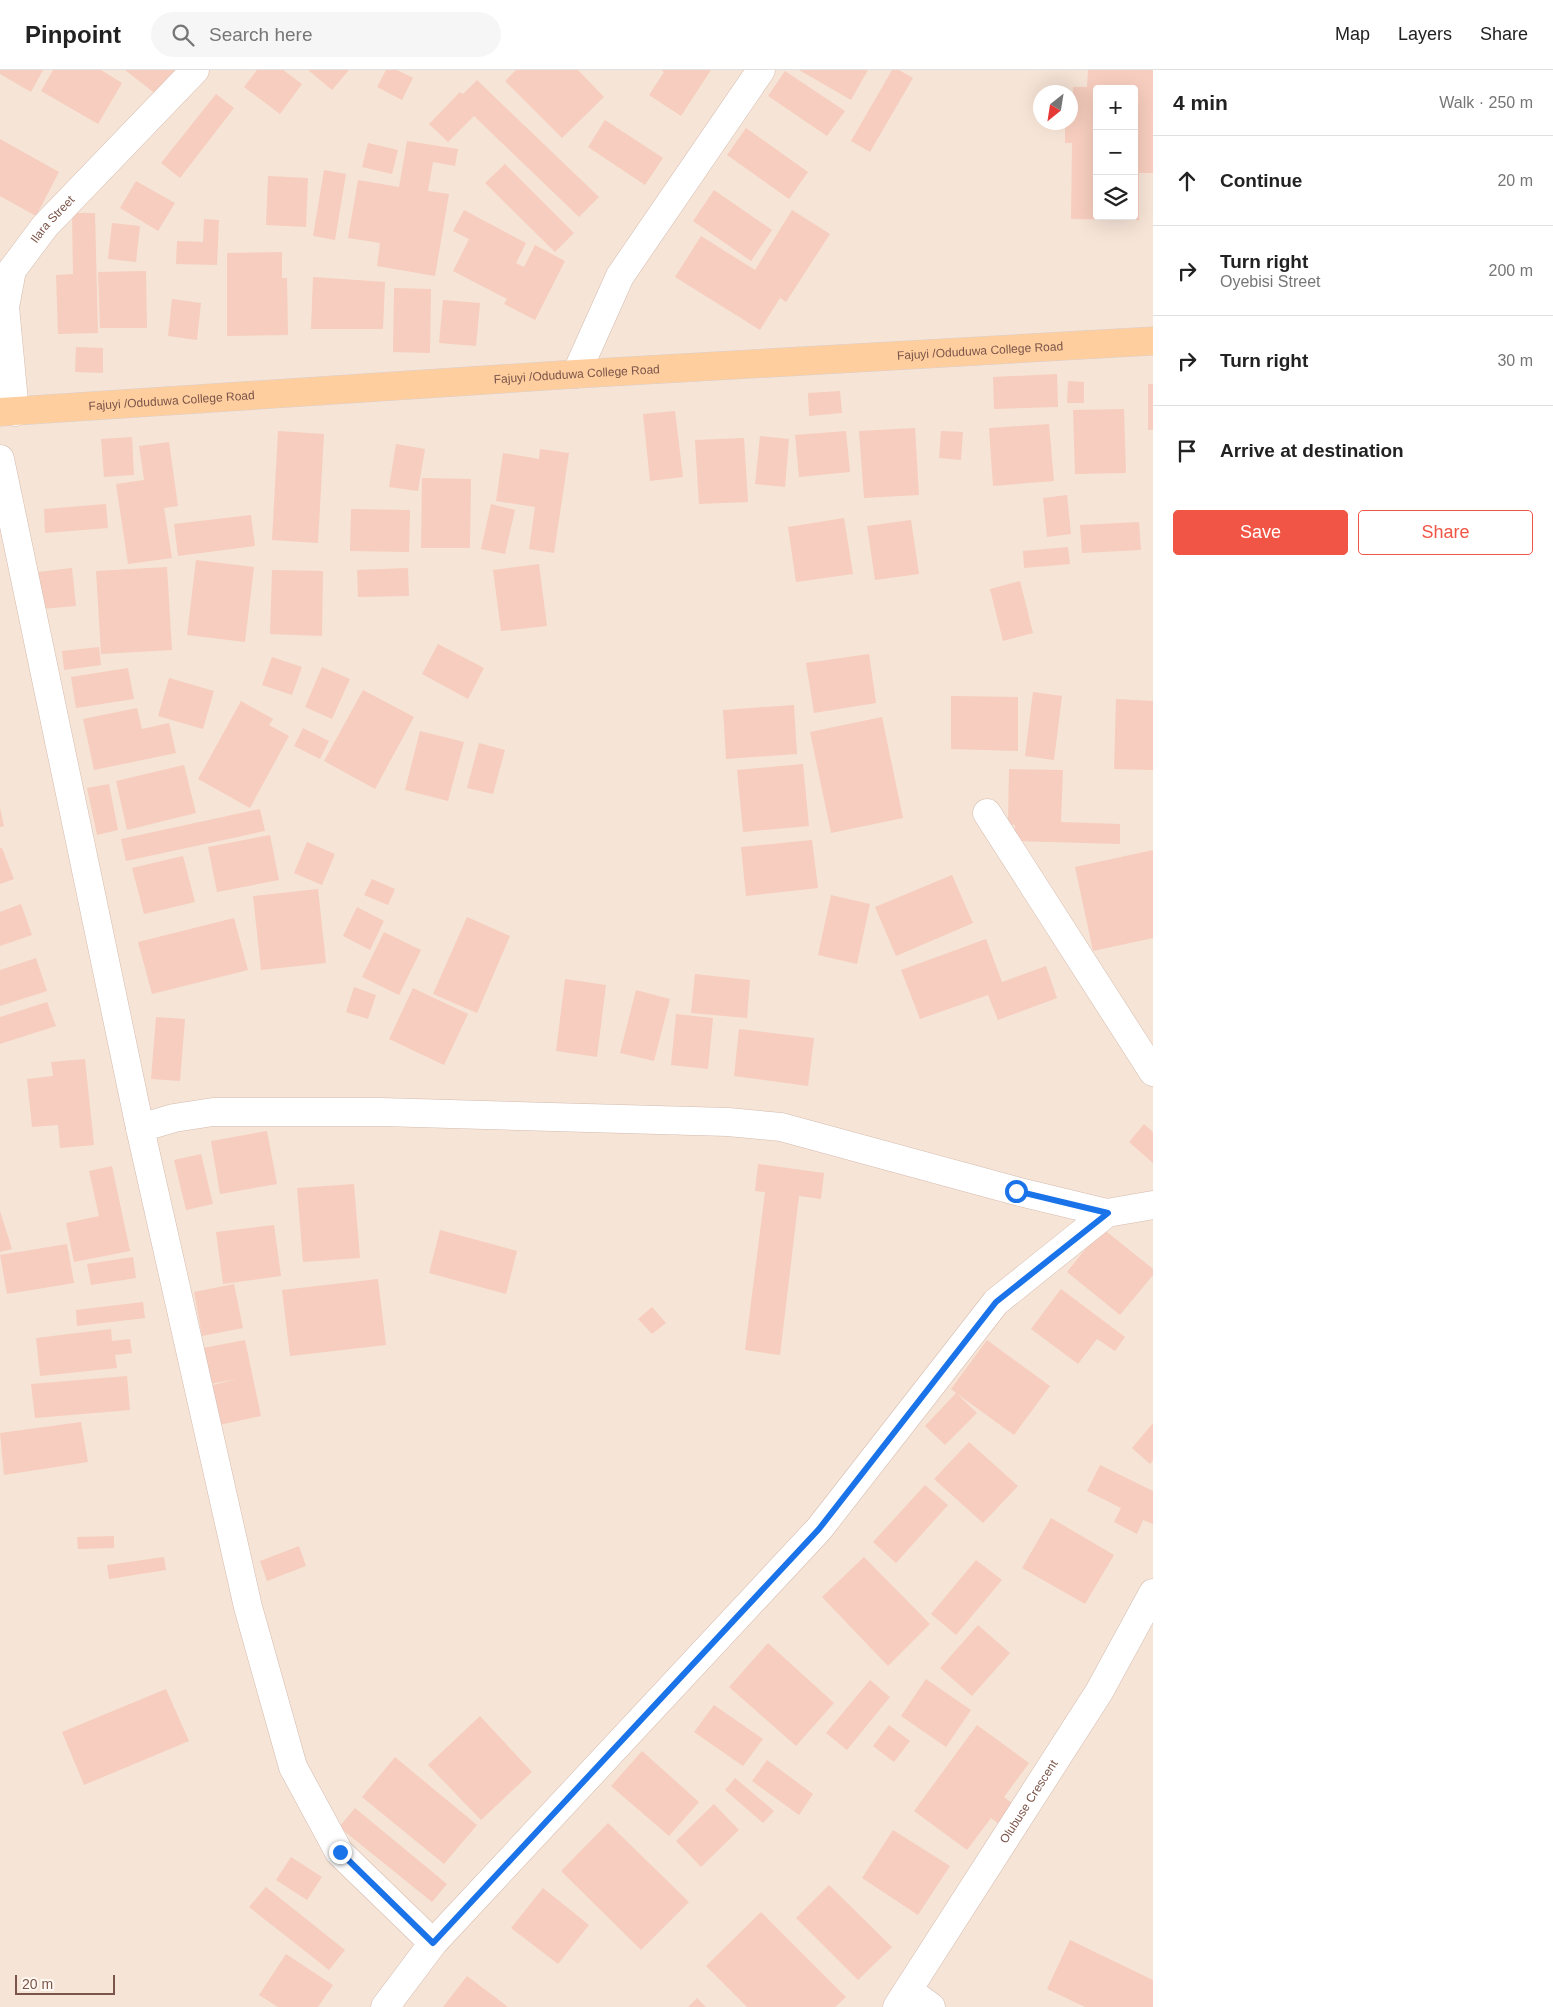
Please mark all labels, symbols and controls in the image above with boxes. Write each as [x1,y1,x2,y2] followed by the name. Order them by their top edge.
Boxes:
[151,12,501,57] search box
[25,21,121,48] text: Pinpoint
[169,21,197,49] icon: search
[209,24,313,45] text: Search here
[1335,24,1370,44] text: Map
[1398,24,1452,44] text: Layers
[1480,24,1528,44] text: Share
[1033,85,1078,130] north arrow
[1093,85,1138,220] map controls
[1093,85,1138,130] button: +
[1173,91,1228,114] text: 4 min
[1439,94,1533,111] text: Walk · 250 m
[1093,130,1138,175] button: −
[1173,167,1201,195] icon: ahead
[1220,170,1302,191] text: Continue
[1497,172,1533,189] text: 20 m
[1093,175,1138,220] button: layers
[28,192,78,246] street label: Ilara Street
[1220,251,1308,272] text: Turn right
[1173,257,1201,285] icon: right
[1489,262,1533,279] text: 200 m
[1220,273,1320,290] text: Oyebisi Street
[897,339,1064,363] street label: Fajuyi /Oduduwa College Road
[1173,347,1201,375] icon: right
[1220,350,1308,371] text: Turn right
[1497,352,1533,369] text: 30 m
[493,362,660,386] street label: Fajuyi /Oduduwa College Road
[88,388,255,413] street label: Fajuyi /Oduduwa College Road
[1173,437,1201,465] icon: arrive
[1220,440,1404,461] text: Arrive at destination
[1173,510,1348,555] button: Save
[1358,510,1533,555] button: Share
[1005,1180,1028,1203] route start
[997,1757,1061,1846] street label: Olubuse Crescent
[329,1841,352,1864] route end
[15,1972,115,1995] scale bar
[22,1976,53,1992] text: 20 m

